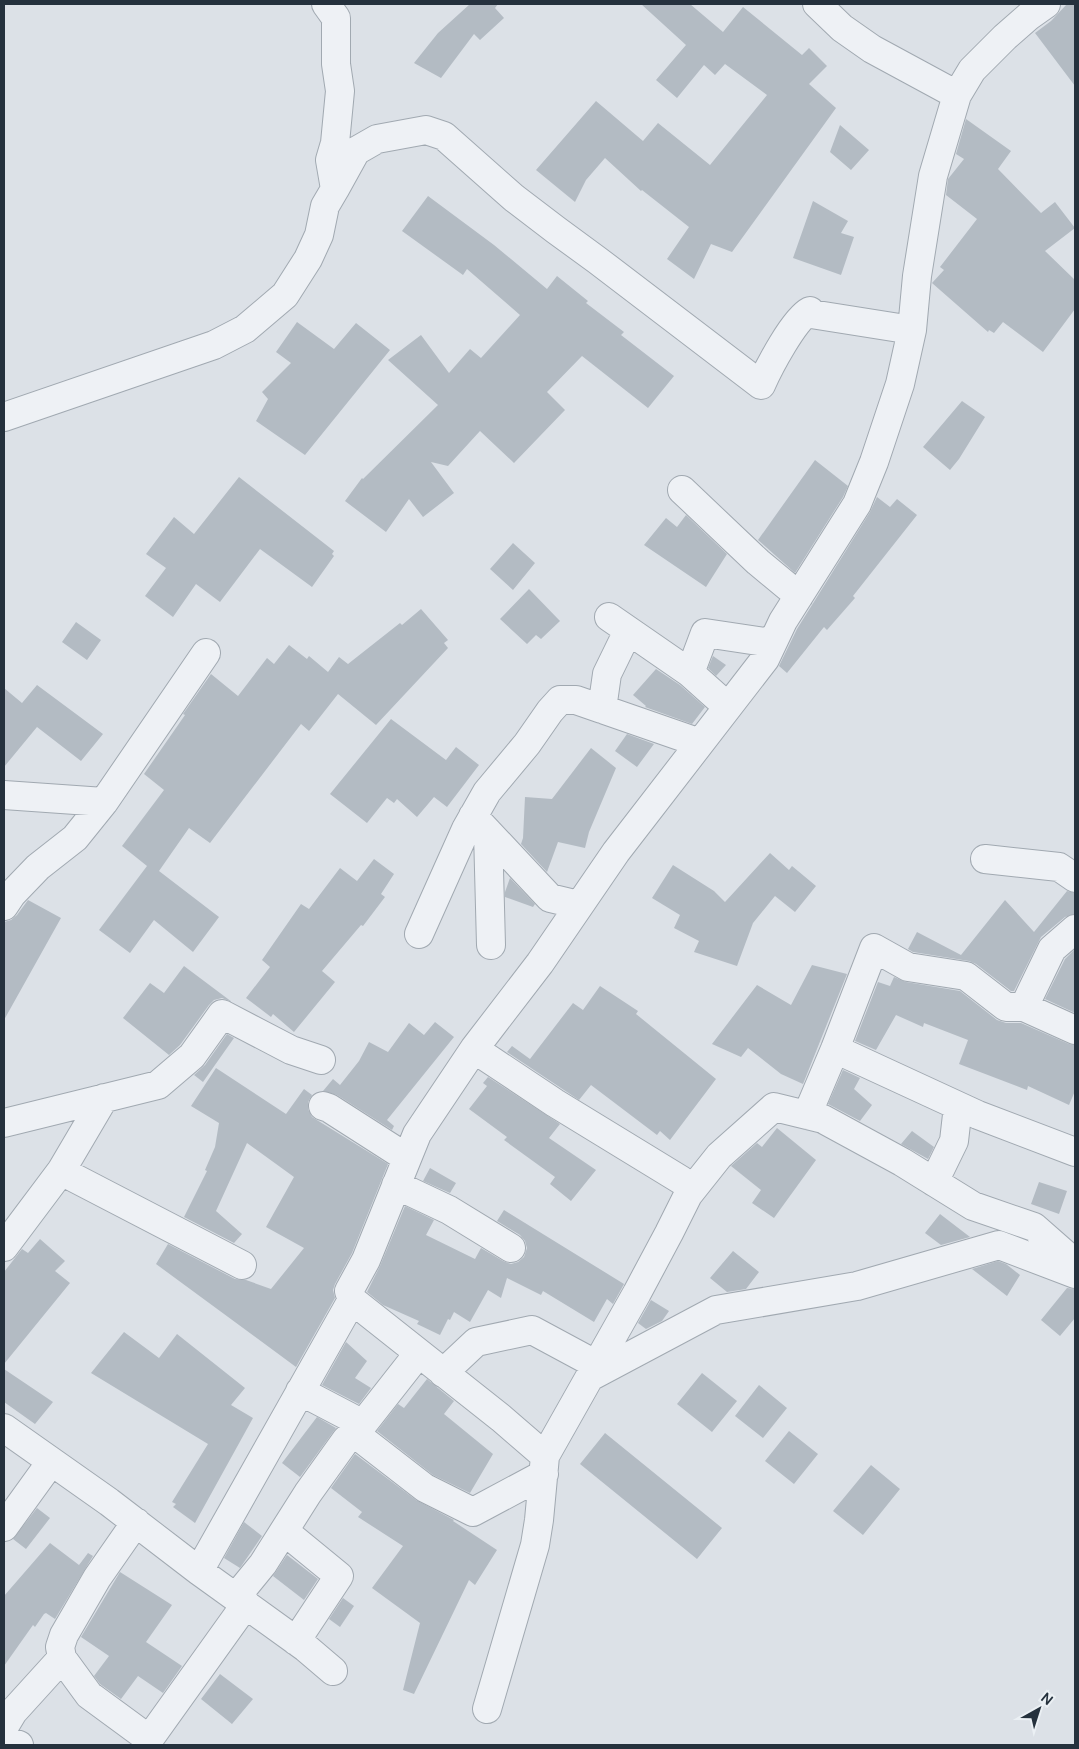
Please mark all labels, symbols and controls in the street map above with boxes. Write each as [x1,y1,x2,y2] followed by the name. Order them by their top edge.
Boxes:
[1014,1684,1064,1734] north arrow
[1038,1688,1057,1709] text: N

